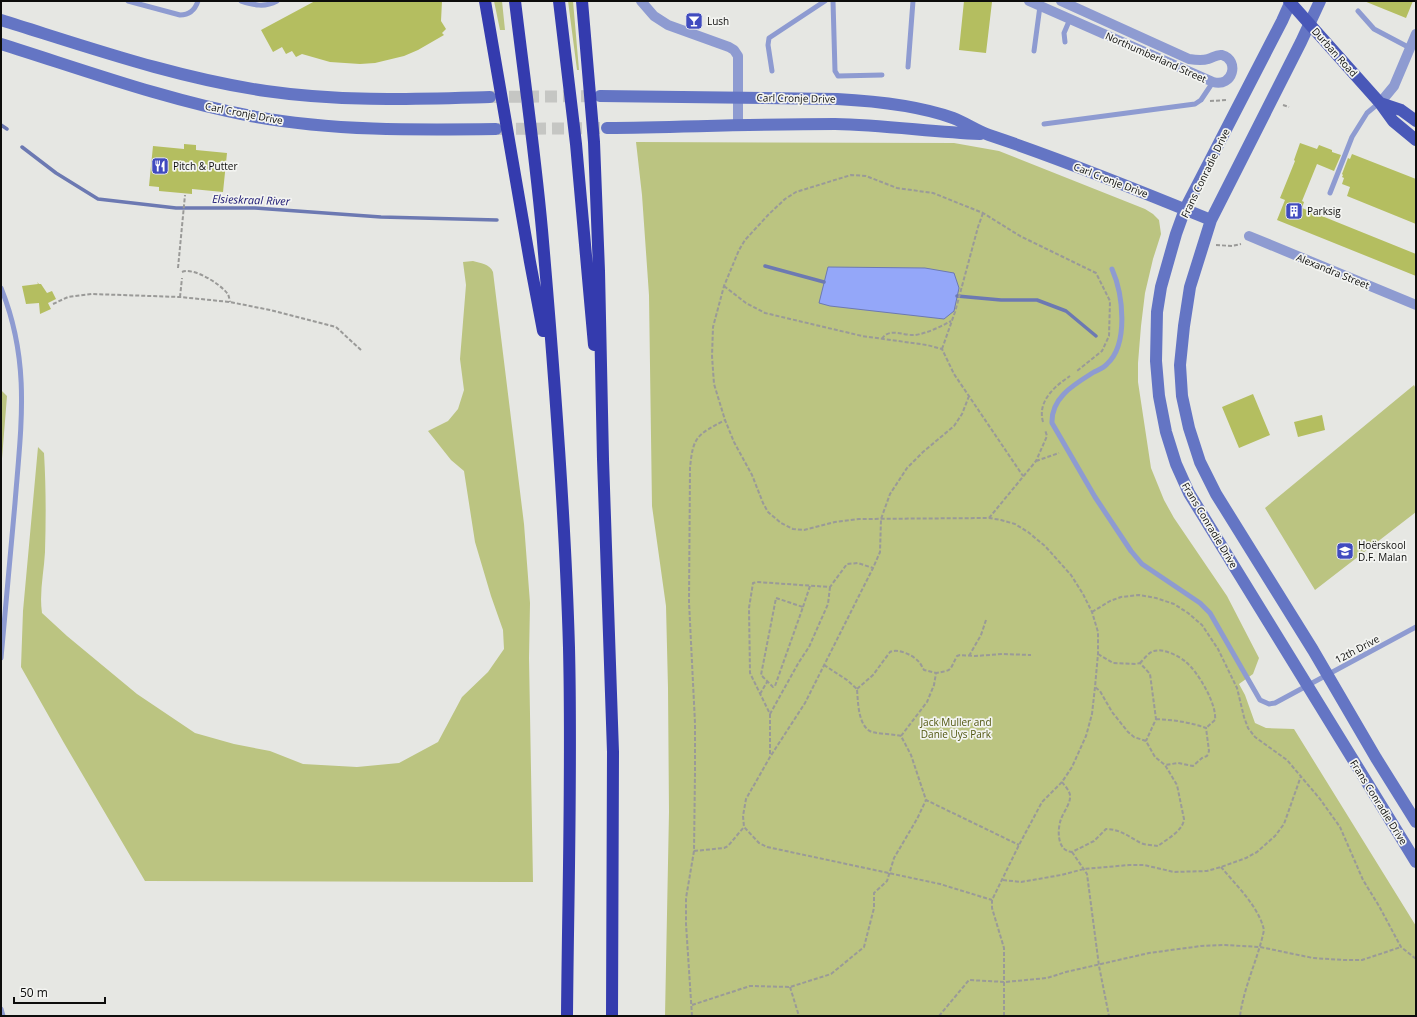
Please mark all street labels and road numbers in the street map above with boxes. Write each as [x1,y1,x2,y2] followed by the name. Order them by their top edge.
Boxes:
[1309,24,1361,80] street label: Durban Road
[1103,28,1209,86] street label: Northumberland Street
[756,90,836,106] street label: Carl Cronje Drive
[204,99,284,127] street label: Carl Cronje Drive
[1177,126,1233,220] street label: Frans Conradie Drive
[1072,159,1151,201] street label: Carl Cronje Drive
[1294,250,1372,292] street label: Alexandra Street
[1179,480,1241,571] street label: Frans Conradie Drive
[1332,631,1382,666] street label: 12th Drive
[1347,757,1411,847] street label: Frans Conradie Drive

